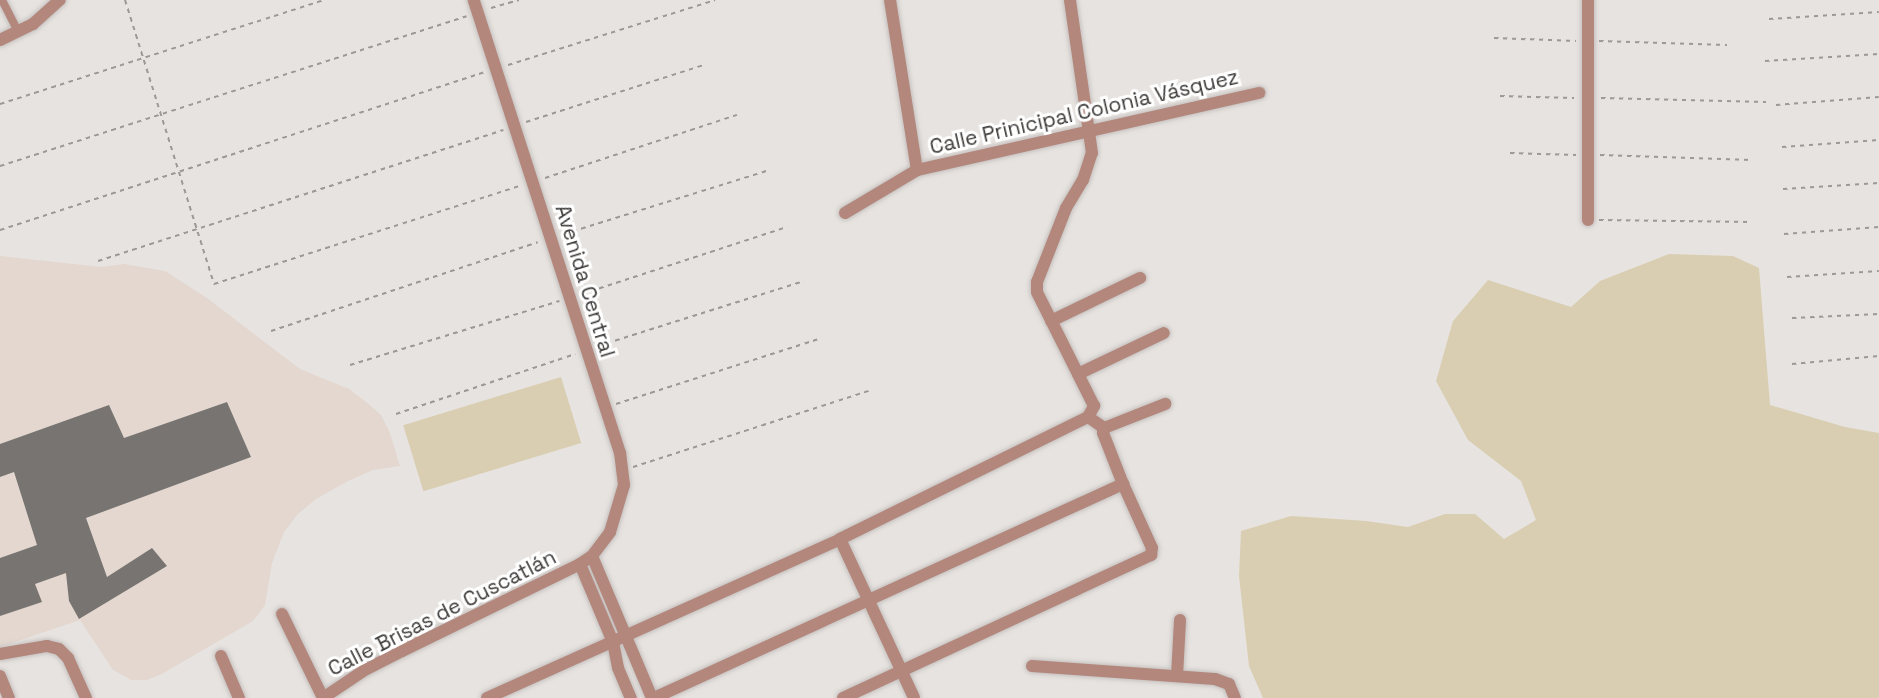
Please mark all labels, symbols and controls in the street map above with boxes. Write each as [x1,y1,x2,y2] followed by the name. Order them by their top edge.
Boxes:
[927,64,1241,160] street label: Calle Prinicipal Colonia Vásquez
[550,202,620,360] street label: Avenida Central
[324,544,560,682] street label: Calle Brisas de Cuscatlán

